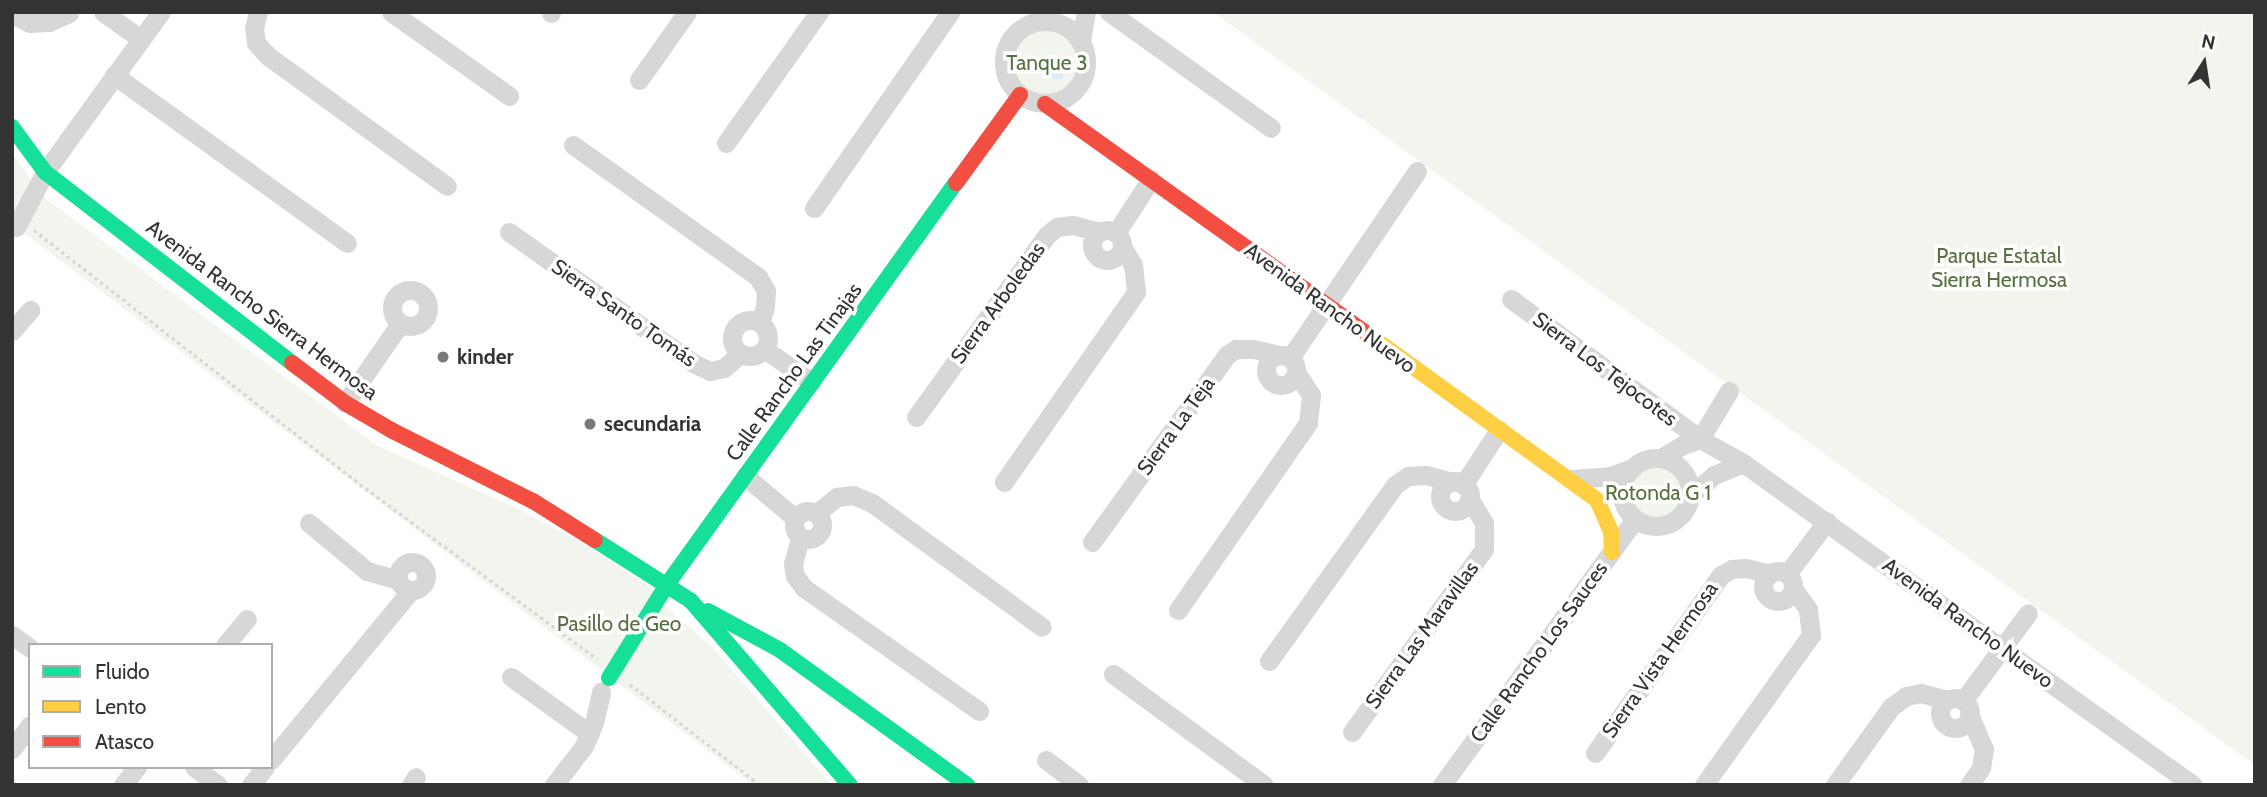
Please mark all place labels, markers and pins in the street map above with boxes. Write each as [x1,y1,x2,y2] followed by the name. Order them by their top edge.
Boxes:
[457,344,514,370] place label: kinder
[435,349,451,365] marker: kinder
[604,411,701,437] place label: secundaria
[582,416,598,432] marker: secundaria

